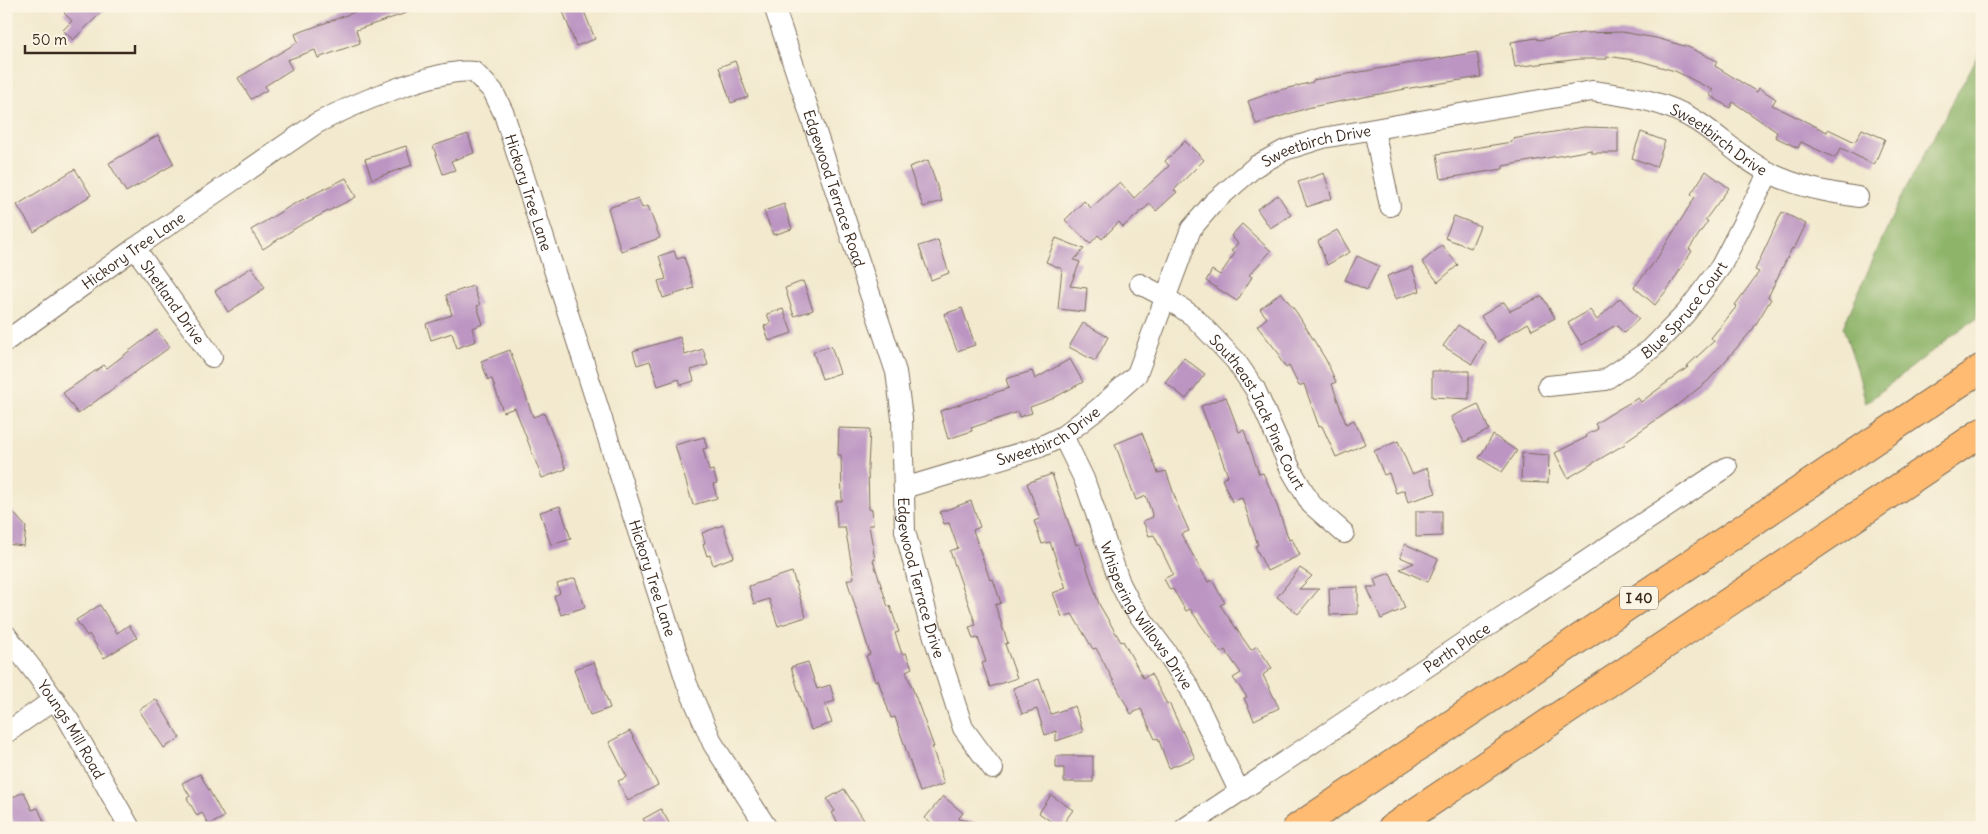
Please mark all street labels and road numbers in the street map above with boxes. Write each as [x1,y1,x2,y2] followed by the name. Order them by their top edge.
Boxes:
[1667,99,1771,179] street label: Sweetbirch Drive
[800,107,870,269] street label: Edgewood Terrace Road
[1258,120,1372,171] street label: Sweetbirch Drive
[502,132,557,253] street label: Hickory Tree Lane
[78,207,188,293] street label: Hickory Tree Lane
[137,256,209,348] street label: Shetland Drive
[1637,258,1731,362] street label: Blue Spruce Court
[1206,330,1310,493] street label: Southeast Jack Pine Court
[994,402,1103,469] street label: Sweetbirch Drive
[895,497,950,660] street label: Edgewood Terrace Drive
[625,517,681,639] street label: Hickory Tree Lane
[1097,539,1197,693] street label: Whispering Willows Drive
[1620,586,1658,610] road number: I 40
[1419,618,1493,676] street label: Perth Place
[34,676,110,782] street label: Youngs Mill Road

